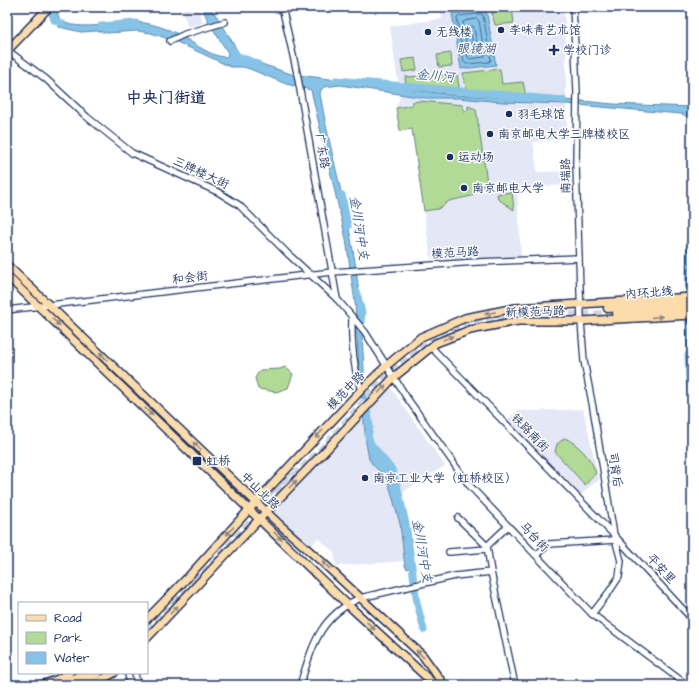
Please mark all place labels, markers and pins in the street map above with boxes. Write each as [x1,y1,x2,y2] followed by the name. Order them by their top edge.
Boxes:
[509,22,581,39] place label: 李味青艺术馆
[436,24,472,41] place label: 无线楼
[496,25,506,35] marker: 李味青艺术馆
[423,27,433,37] marker: 无线楼
[563,42,612,59] place label: 学校门诊
[548,44,560,56] marker: 学校门诊
[517,106,565,123] place label: 羽毛球馆
[504,109,514,119] marker: 羽毛球馆
[498,126,630,143] place label: 南京邮电大学三牌楼校区
[485,129,495,139] marker: 南京邮电大学三牌楼校区
[458,149,494,166] place label: 运动场
[445,152,455,162] marker: 运动场
[472,180,544,197] place label: 南京邮电大学
[459,183,469,193] marker: 南京邮电大学
[206,453,231,470] place label: 虹桥
[191,455,203,467] marker: 虹桥
[373,470,517,487] place label: 南京工业大学（虹桥校区）
[360,473,370,483] marker: 南京工业大学（虹桥校区）

